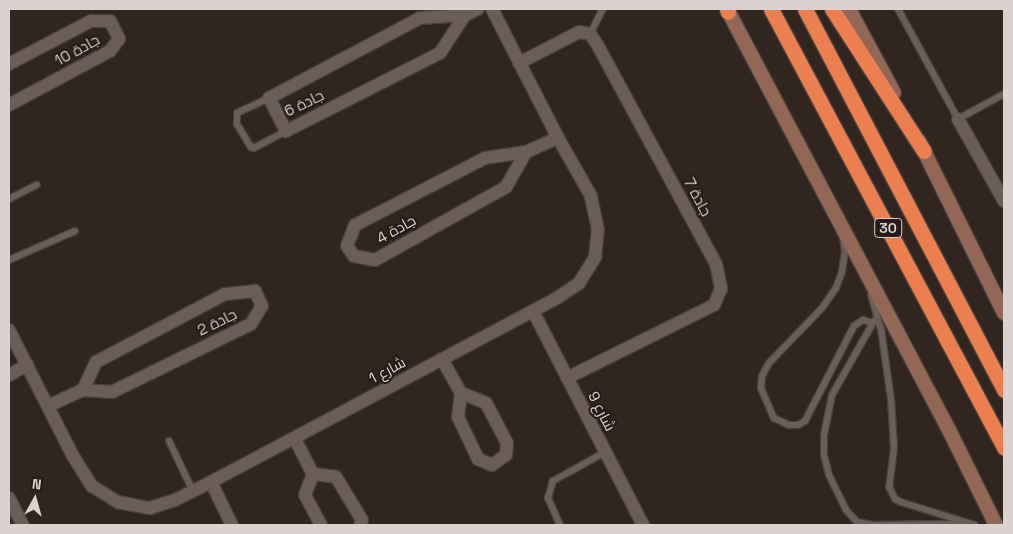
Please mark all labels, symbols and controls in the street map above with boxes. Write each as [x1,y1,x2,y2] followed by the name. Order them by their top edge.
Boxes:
[51,30,103,70] street label: جادة 10
[281,86,327,120] street label: جادة 6
[680,175,716,219] street label: جادة 7
[373,211,419,247] street label: جادة 4
[873,217,903,240] road number: 30
[194,305,240,339] street label: جادة 2
[365,353,409,387] street label: شارع 1
[584,388,620,434] street label: شارع 9
[10,474,60,524] north arrow
[31,475,43,494] text: N

